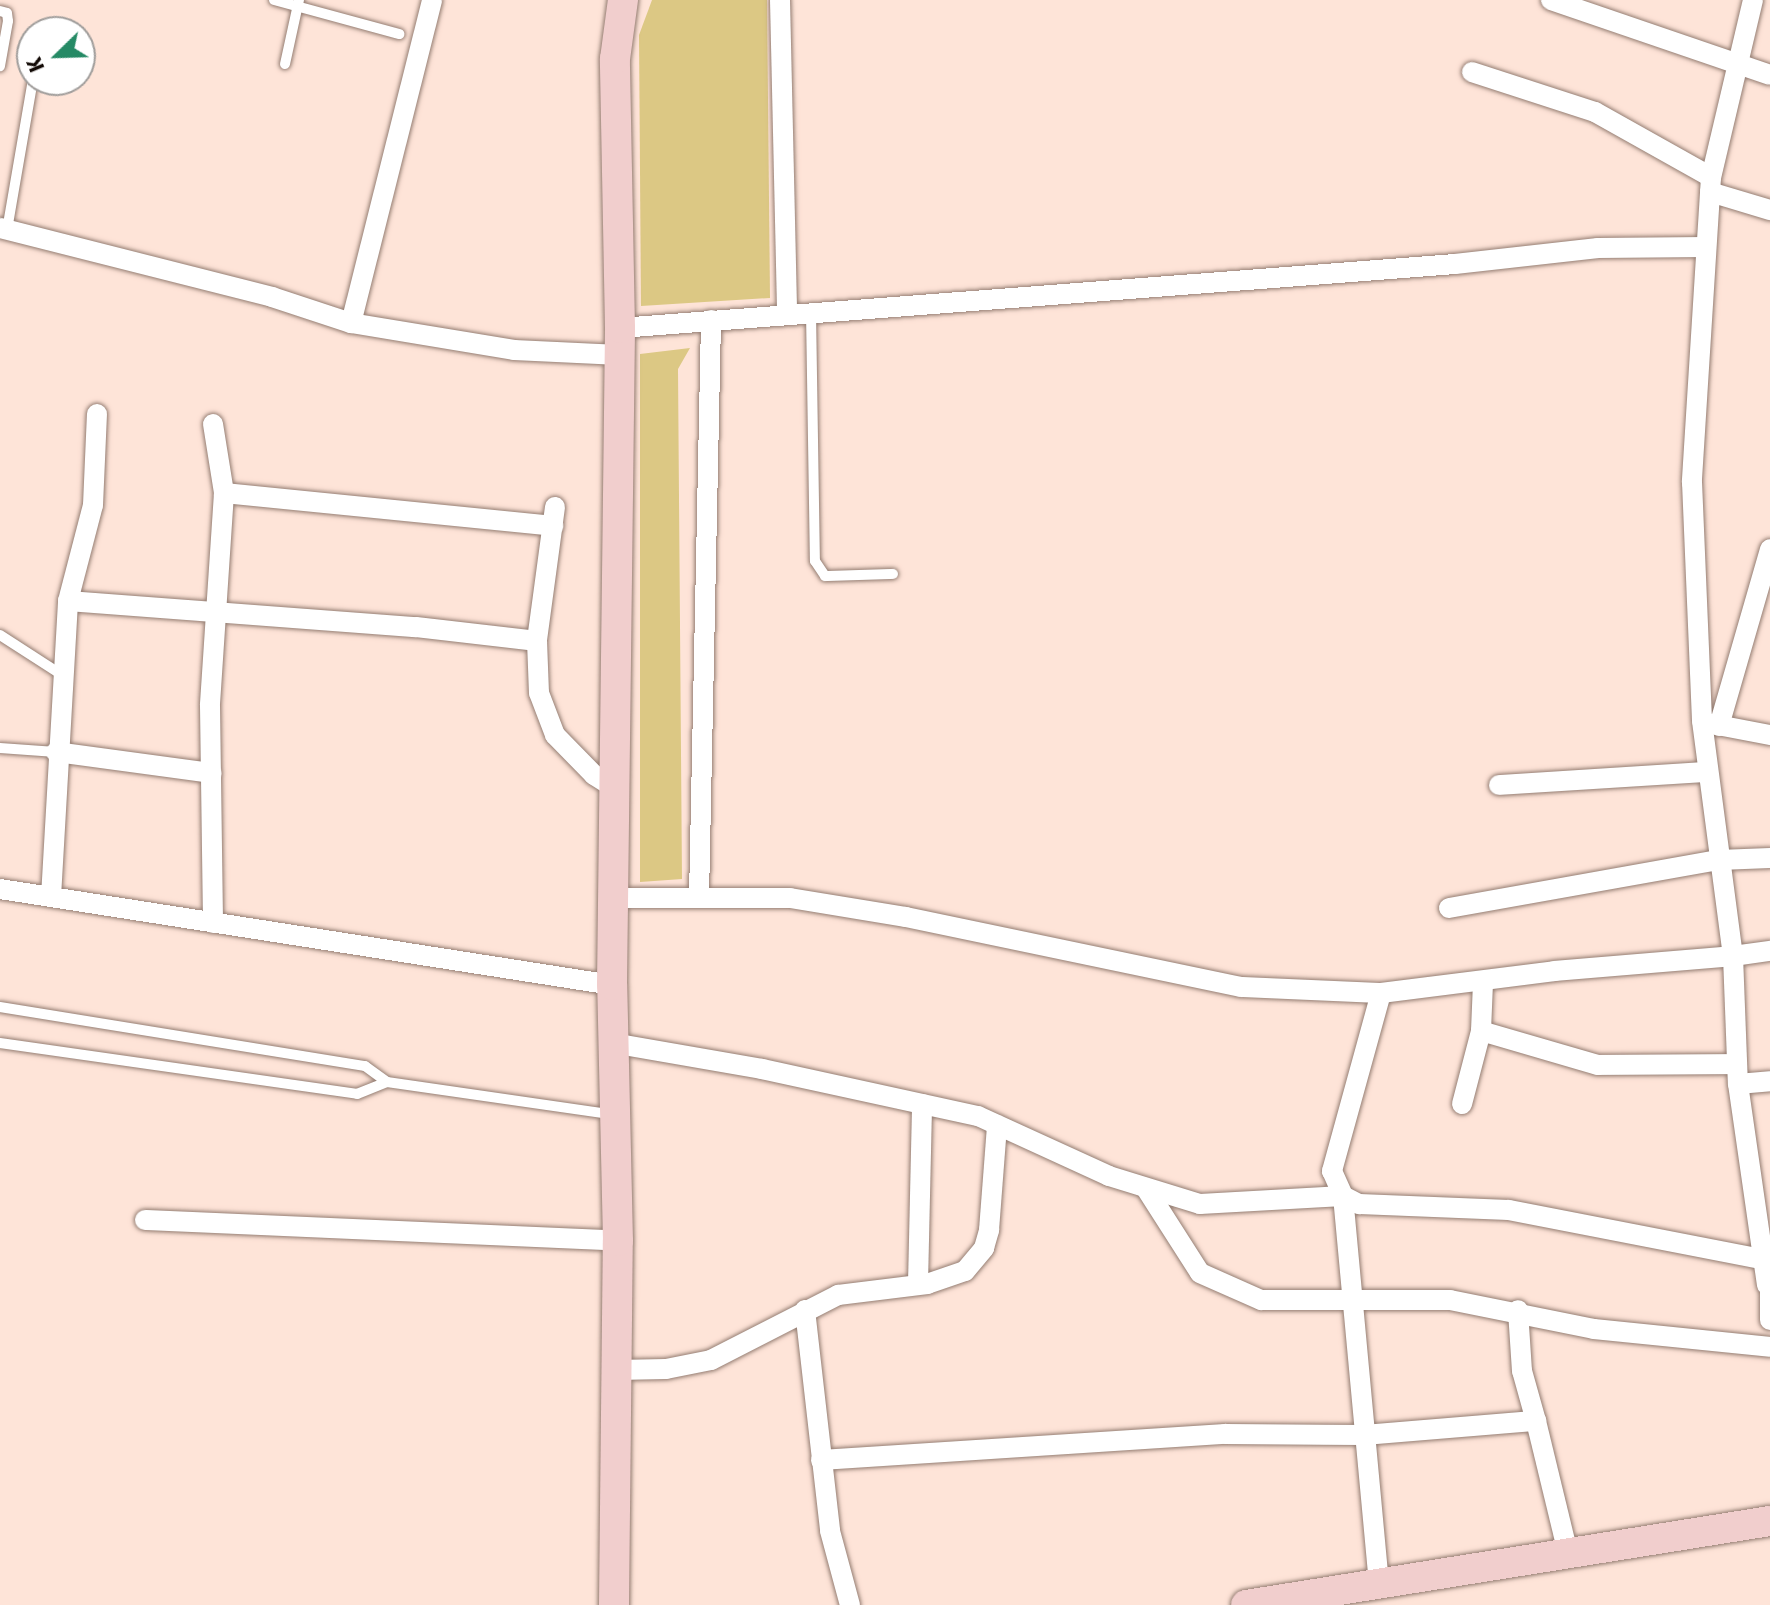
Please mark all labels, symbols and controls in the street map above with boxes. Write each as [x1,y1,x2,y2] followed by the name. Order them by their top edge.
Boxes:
[16,16,96,96] north arrow
[20,54,50,76] text: K

